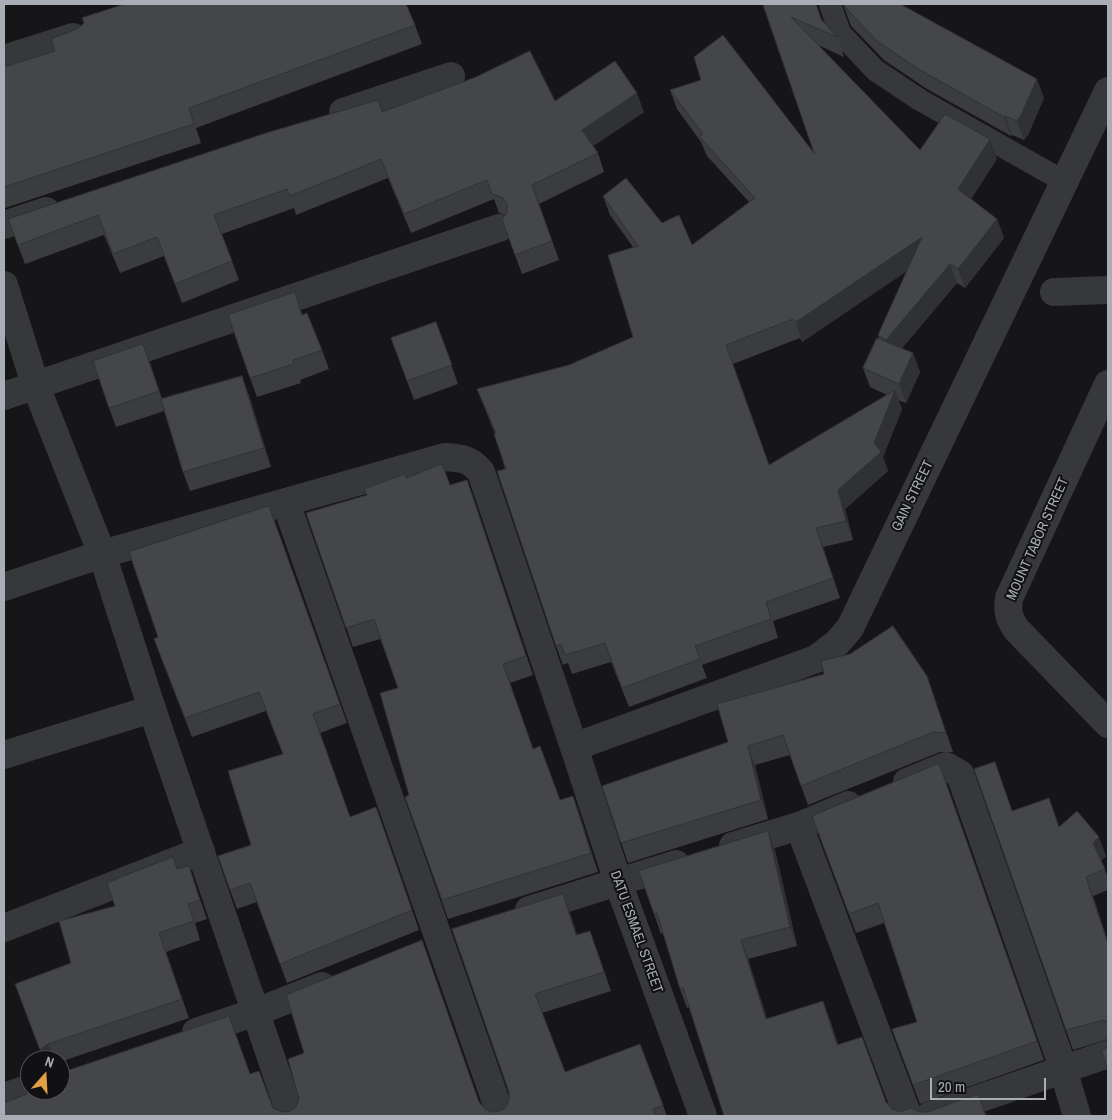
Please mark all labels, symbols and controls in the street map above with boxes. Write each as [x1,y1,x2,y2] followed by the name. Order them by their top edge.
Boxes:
[889,458,937,534] street label: GAIN STREET
[1003,475,1073,603] street label: MOUNT TABOR STREET
[606,869,666,995] street label: DATU ESMAEL STREET
[20,1050,70,1100] north arrow
[43,1052,56,1072] text: N
[932,1068,1048,1100] scale bar
[938,1076,965,1097] text: 20 m

